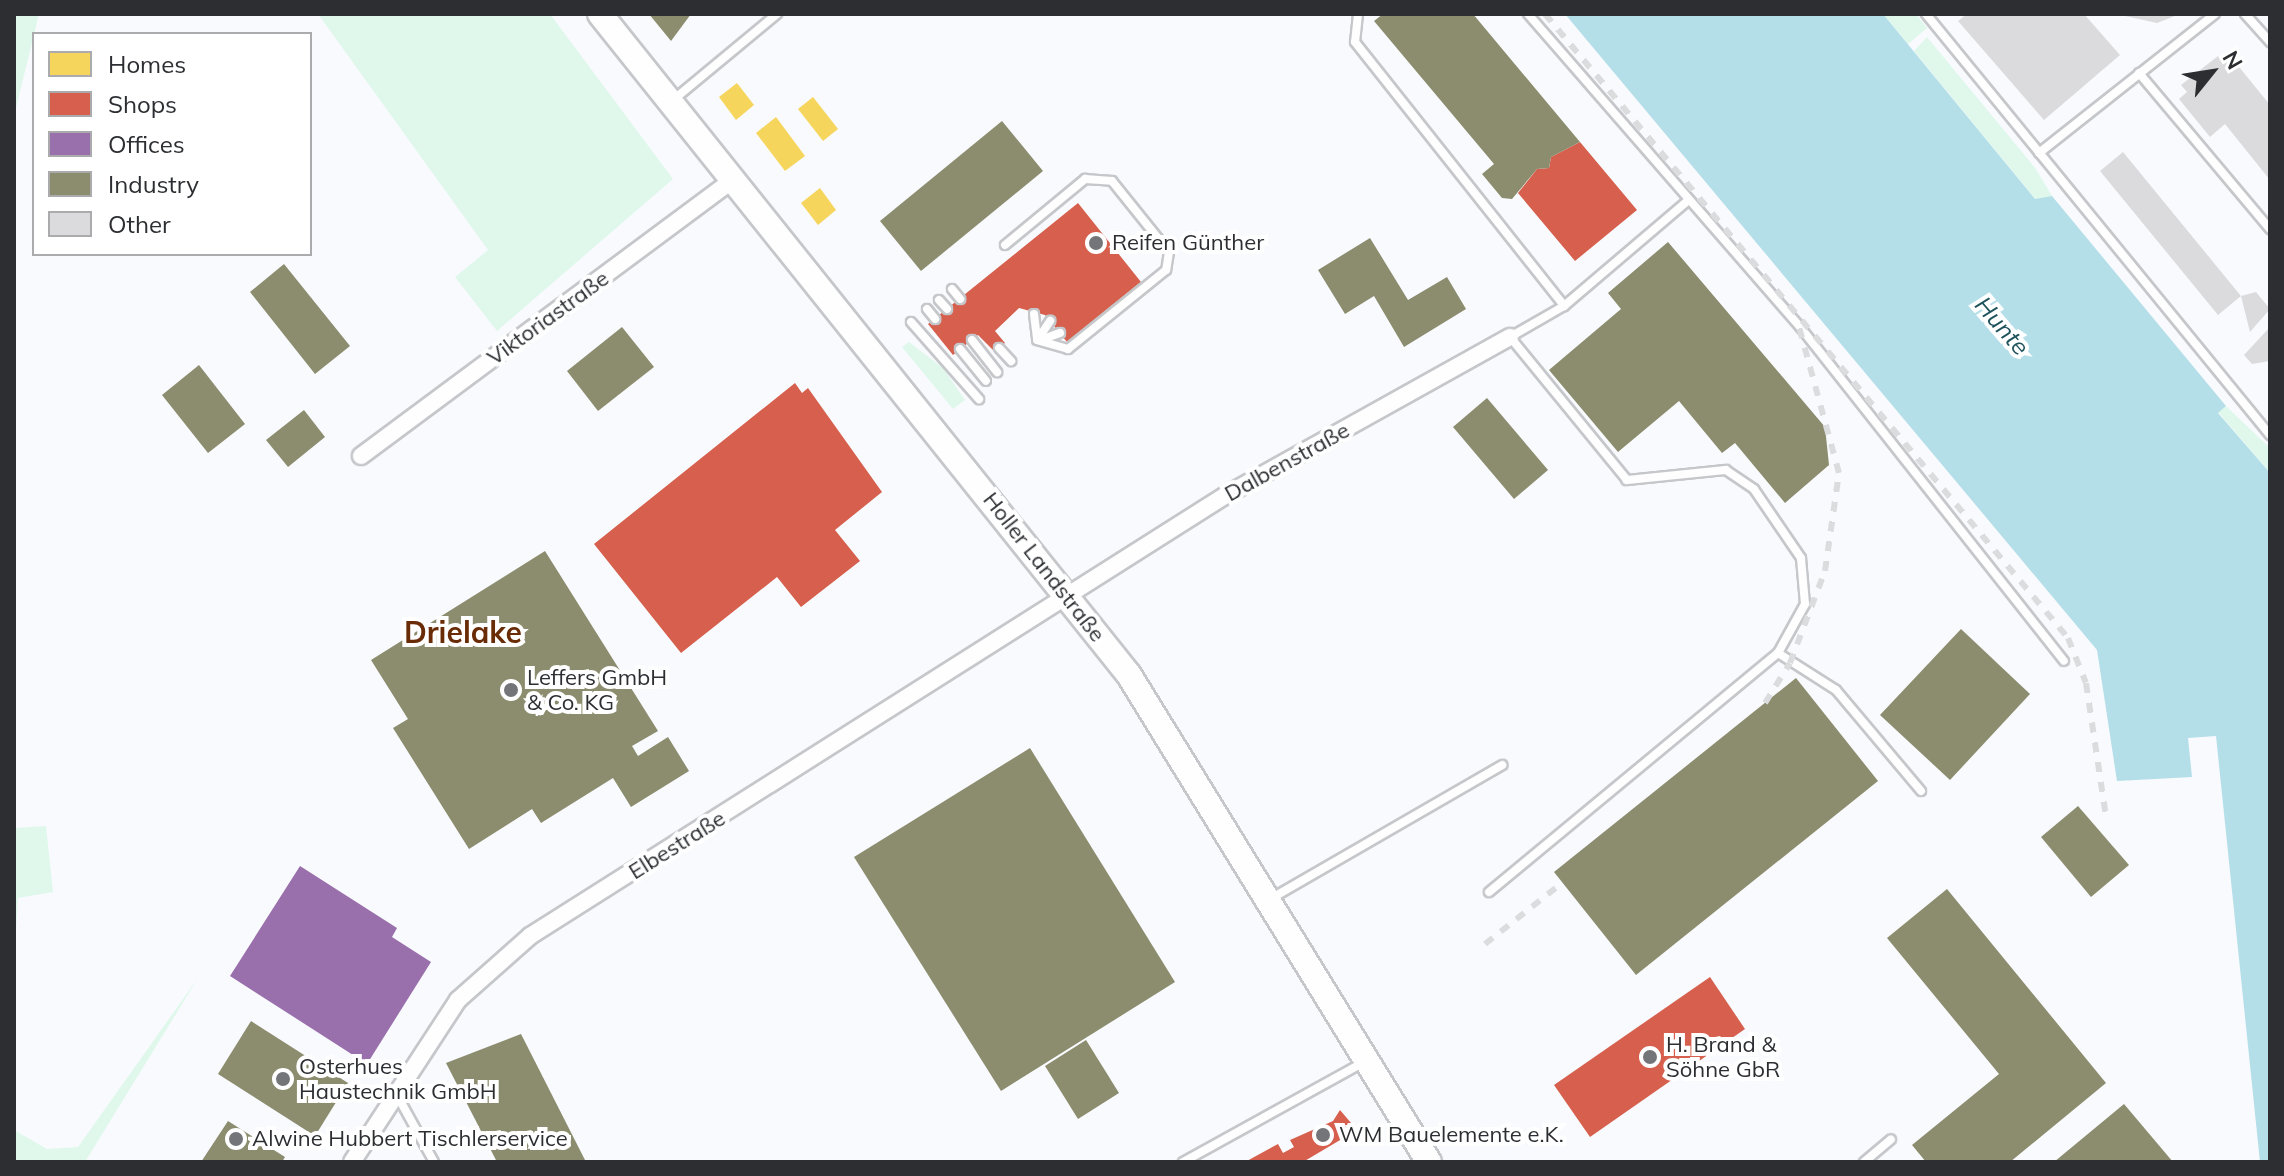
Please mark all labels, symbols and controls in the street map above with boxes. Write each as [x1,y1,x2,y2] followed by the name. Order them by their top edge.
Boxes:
[32,32,312,256] legend
[2172,32,2252,112] north arrow
[2217,46,2249,74] text: N
[108,49,186,79] text: Homes
[108,89,177,119] text: Shops
[108,129,185,159] text: Offices
[108,169,199,199] text: Industry
[108,209,171,239] text: Other
[1112,230,1264,256] place label: Reifen Günther
[1087,234,1105,252] marker: Reifen Günther
[482,265,614,371] street label: Viktoriastraße
[1969,291,2035,361] water label: Hunte
[1220,417,1354,507] street label: Dalbenstraße
[977,487,1111,647] street label: Holler Landstraße
[404,614,522,650] district label: Drielake
[527,664,667,716] place label: Leffers GmbH & Co. KG
[502,681,520,699] marker: Leffers GmbH & Co. KG
[624,805,730,885] street label: Elbestraße
[1666,1031,1780,1082] place label: H. Brand & Söhne GbR
[1641,1048,1659,1066] marker: H. Brand & Söhne GbR
[299,1053,497,1104] place label: Osterhues Haustechnik GmbH
[274,1070,292,1088] marker: Osterhues Haustechnik GmbH
[1339,1122,1564,1148] place label: WM Bauelemente e.K.
[252,1126,568,1152] place label: Alwine Hubbert Tischlerservice
[1314,1126,1332,1144] marker: WM Bauelemente e.K.
[227,1130,245,1148] marker: Alwine Hubbert Tischlerservice

